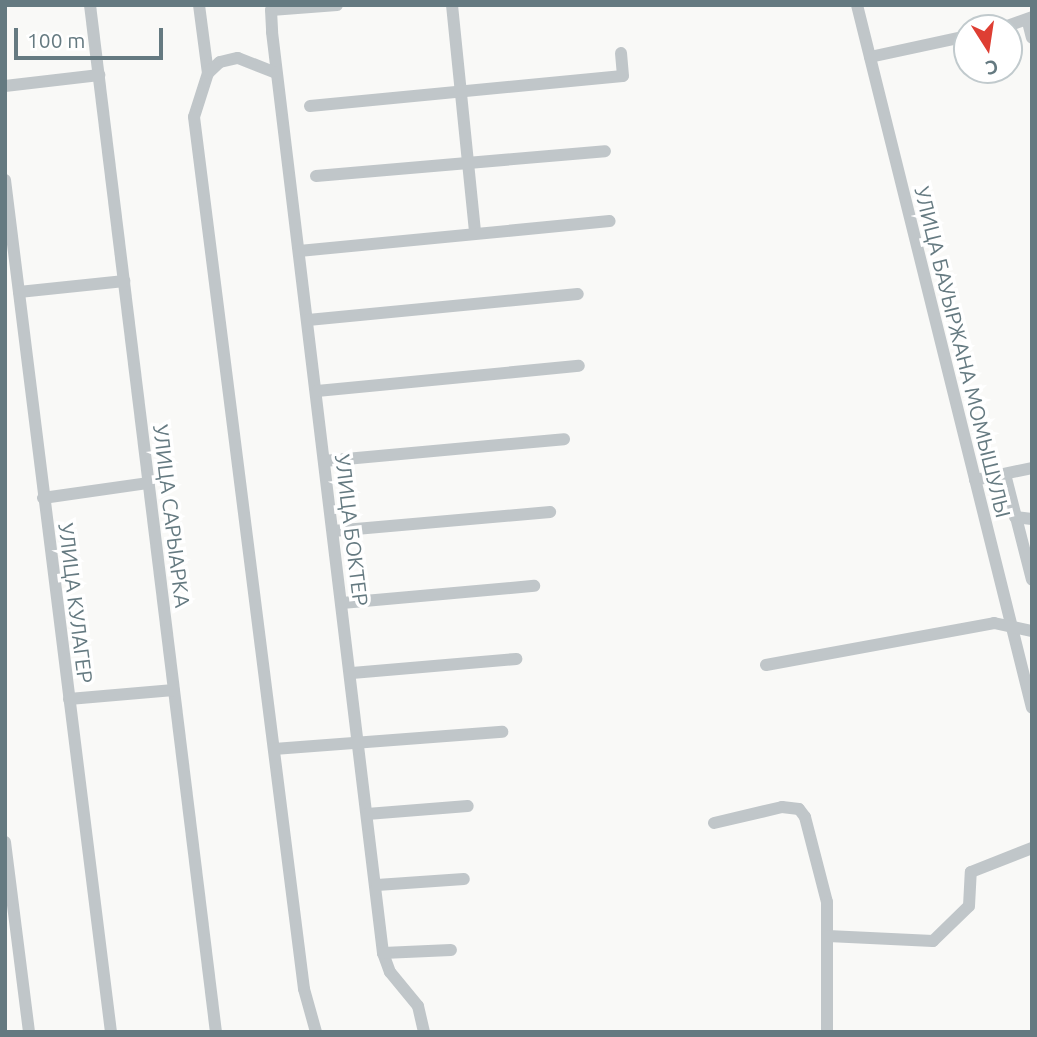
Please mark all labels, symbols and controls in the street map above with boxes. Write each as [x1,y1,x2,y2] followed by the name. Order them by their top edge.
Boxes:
[18,14,166,58] scale bar
[953,14,1023,84] north arrow
[27,28,85,52] text: 100 m
[984,56,1000,80] text: С
[910,184,1016,520] street label: УЛИЦА БАУЫРЖАНА МОМЫШУЛЫ
[148,423,196,609] street label: УЛИЦА САРЫАРКА
[330,453,374,607] street label: УЛИЦА БОКТЕР
[54,521,98,685] street label: УЛИЦА КУЛАГЕР

